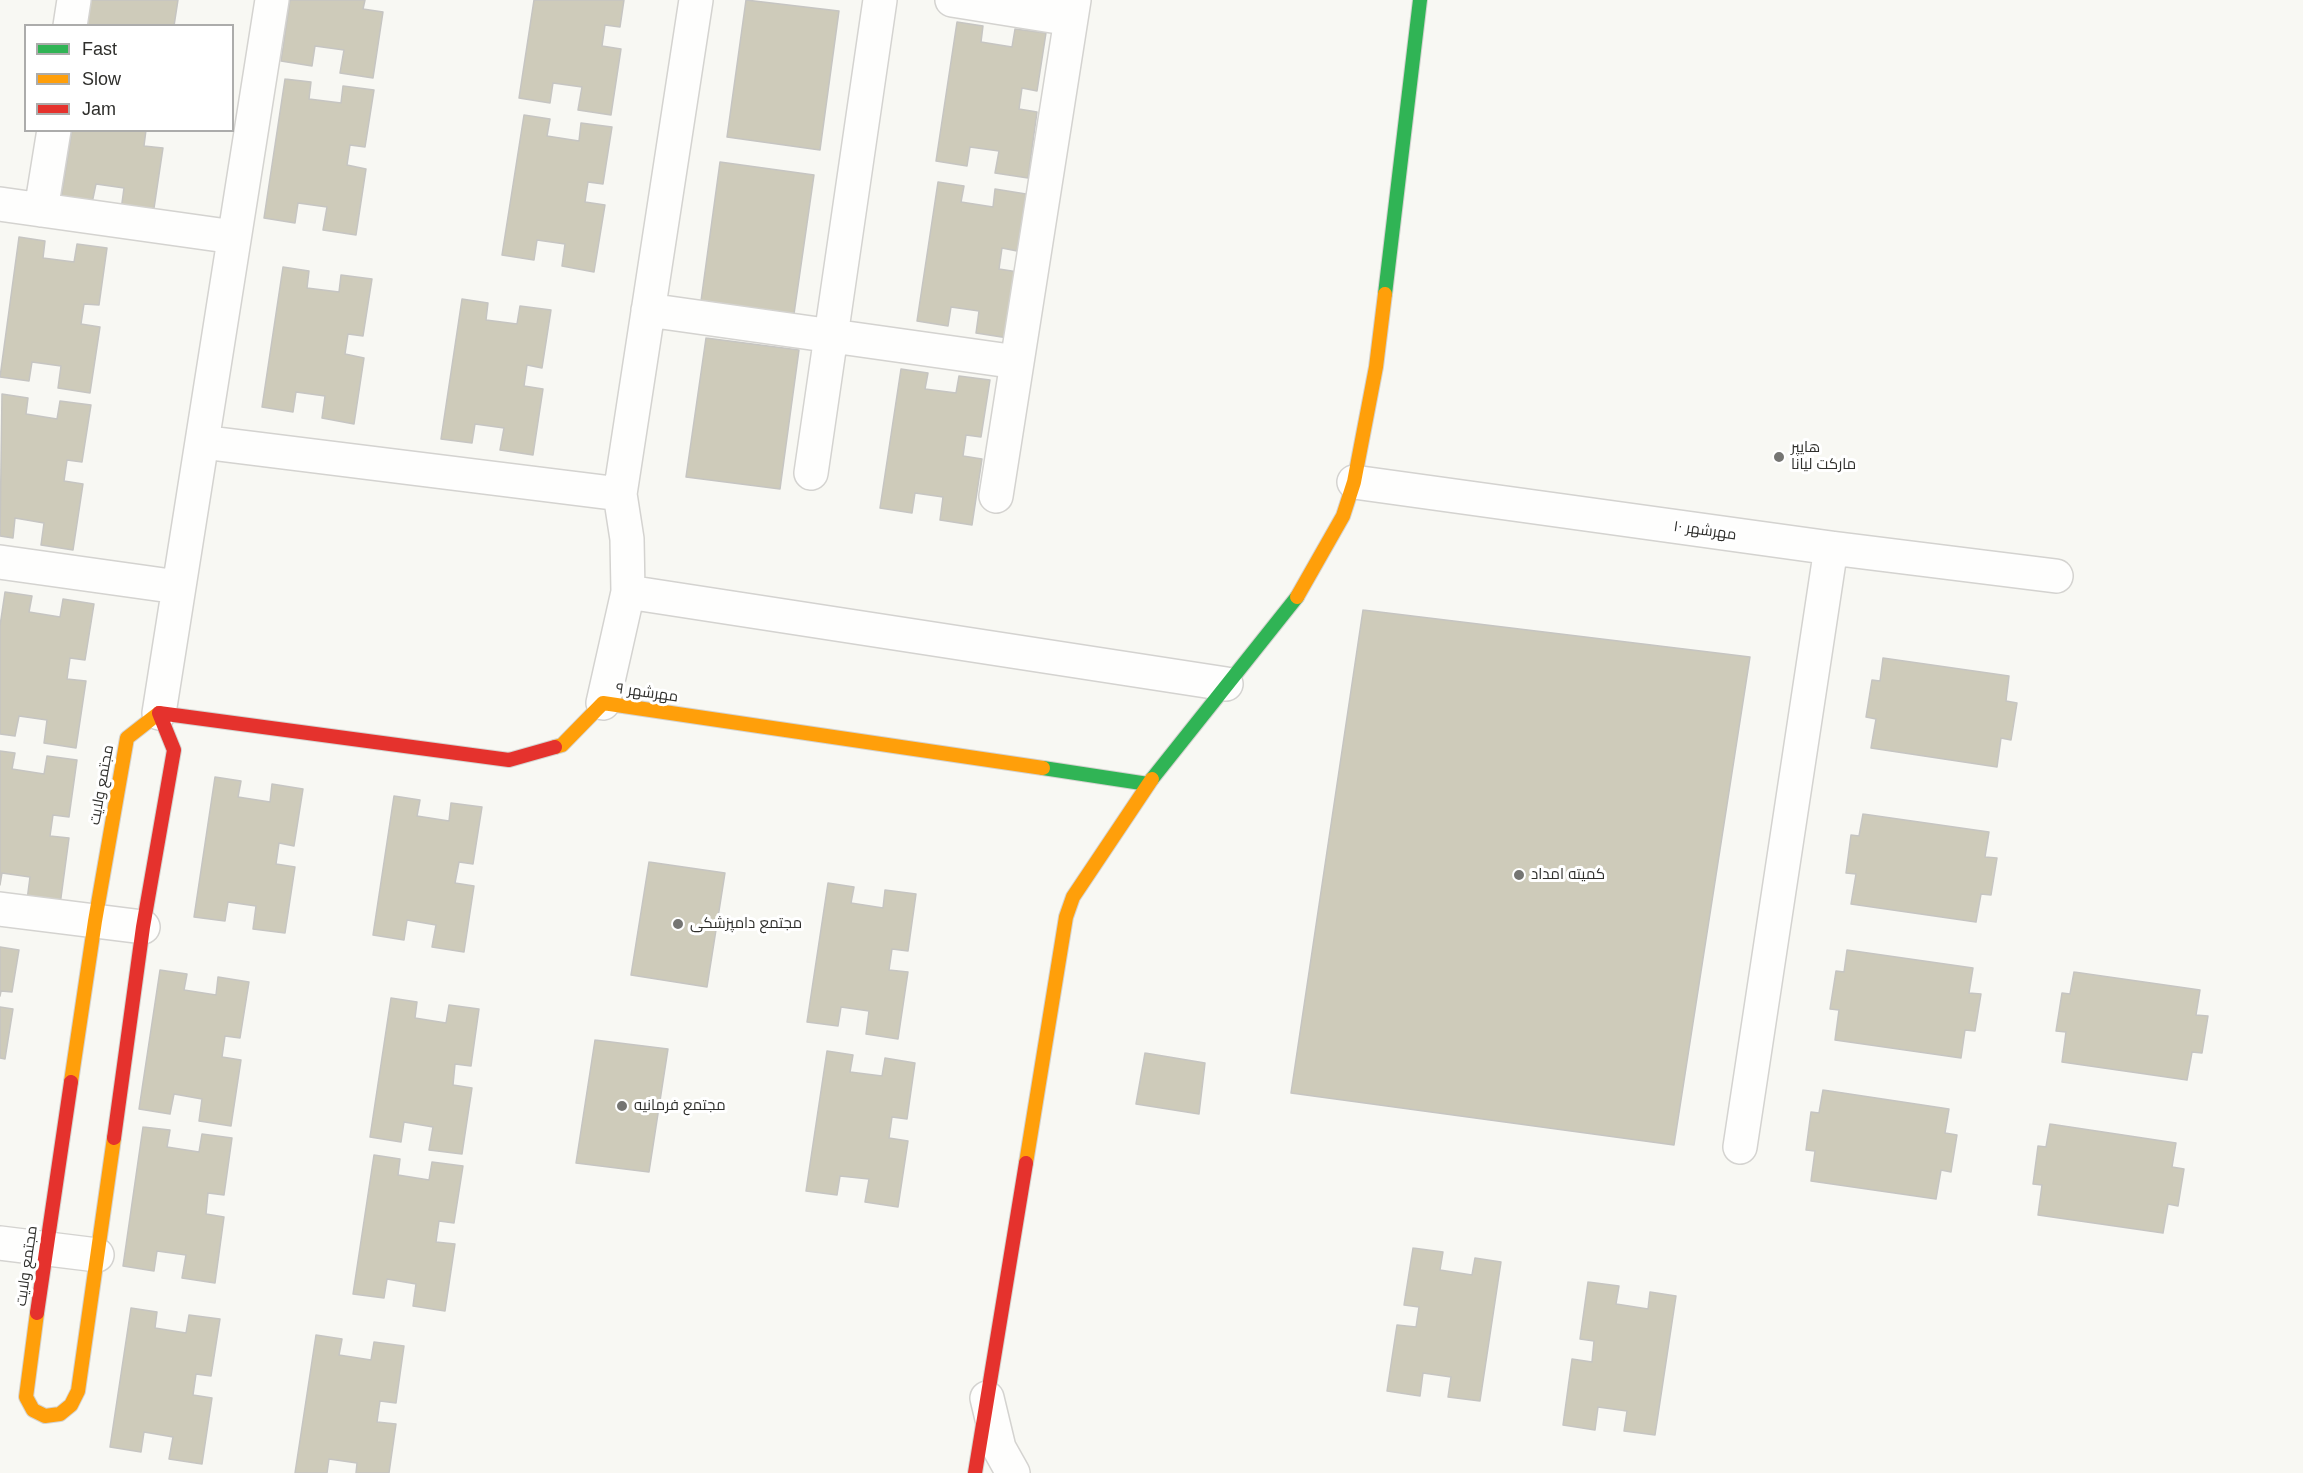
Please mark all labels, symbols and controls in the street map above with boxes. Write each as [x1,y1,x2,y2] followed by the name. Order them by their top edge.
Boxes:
[24,24,234,132] legend
[82,39,117,59] text: Fast
[82,69,121,89] text: Slow
[82,99,116,119] text: Jam
[1791,439,1856,474] place label: هایپر مارکت لیانا
[1772,450,1786,464] marker: هایپر مارکت لیانا
[1672,518,1738,544] street label: مهرشهر ۱۰
[615,680,679,706] street label: مهرشهر ۹
[86,744,118,826] street label: مجتمع ولایت
[1531,866,1605,884] place label: کمیته امداد
[1512,868,1526,882] marker: کمیته امداد
[690,915,802,933] place label: مجتمع دامپزشکی
[671,917,685,931] marker: مجتمع دامپزشکی
[634,1097,726,1115] place label: مجتمع فرمانیه
[615,1099,629,1113] marker: مجتمع فرمانیه
[12,1225,42,1307] street label: مجتمع ولایت

